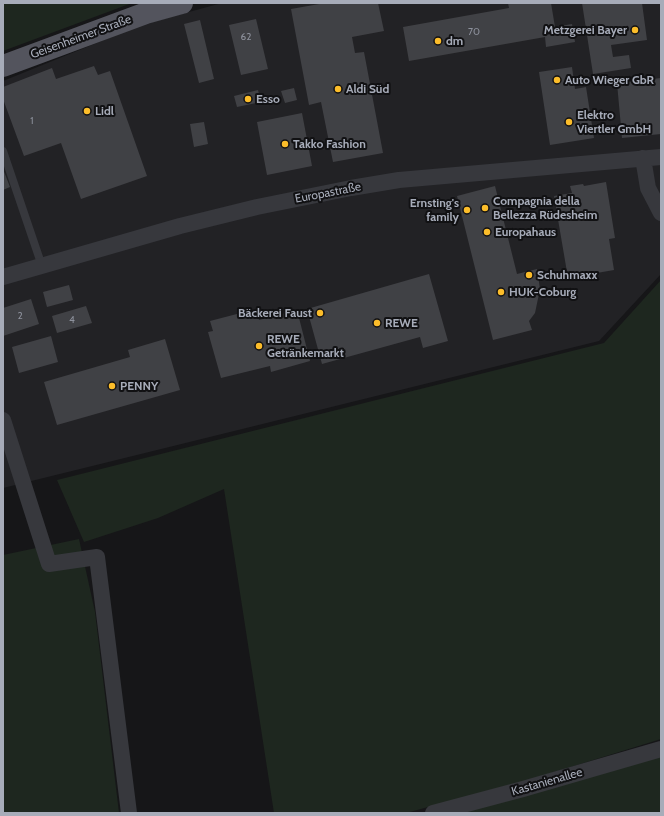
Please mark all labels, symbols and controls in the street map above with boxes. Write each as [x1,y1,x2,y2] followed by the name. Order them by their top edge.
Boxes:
[29,12,133,62] street label: Geisenheimer Straße
[544,23,627,37] place label: Metzgerei Bayer
[630,25,640,35] marker: Metzgerei Bayer
[468,26,480,38] house number: 70
[241,31,251,43] house number: 62
[446,34,463,48] place label: dm
[433,36,443,46] marker: dm
[565,73,654,87] place label: Auto Wieger GbR
[552,75,562,85] marker: Auto Wieger GbR
[346,82,389,96] place label: Aldi Süd
[333,84,343,94] marker: Aldi Süd
[256,92,280,106] place label: Esso
[243,94,253,104] marker: Esso
[95,104,114,118] place label: Lidl
[82,106,92,116] marker: Lidl
[577,108,651,136] place label: Elektro Viertler GmbH
[30,115,34,127] house number: 1
[564,117,574,127] marker: Elektro Viertler GmbH
[293,137,366,151] place label: Takko Fashion
[280,139,290,149] marker: Takko Fashion
[294,180,362,206] street label: Europastraße
[493,194,597,222] place label: Compagnia della Bellezza Rüdesheim
[410,196,459,224] place label: Ernsting's family
[480,203,490,213] marker: Compagnia della Bellezza Rüdesheim
[462,205,472,215] marker: Ernsting's family
[495,225,556,239] place label: Europahaus
[482,227,492,237] marker: Europahaus
[537,268,597,282] place label: Schuhmaxx
[524,270,534,280] marker: Schuhmaxx
[509,285,576,299] place label: HUK-Coburg
[496,287,506,297] marker: HUK-Coburg
[238,306,312,320] place label: Bäckerei Faust
[315,308,325,318] marker: Bäckerei Faust
[17,310,23,322] house number: 2
[69,314,75,326] house number: 4
[385,316,418,330] place label: REWE
[372,318,382,328] marker: REWE
[267,332,344,360] place label: REWE Getränkemarkt
[254,341,264,351] marker: REWE Getränkemarkt
[120,379,158,393] place label: PENNY
[107,381,117,391] marker: PENNY
[510,765,584,799] street label: Kastanienallee

